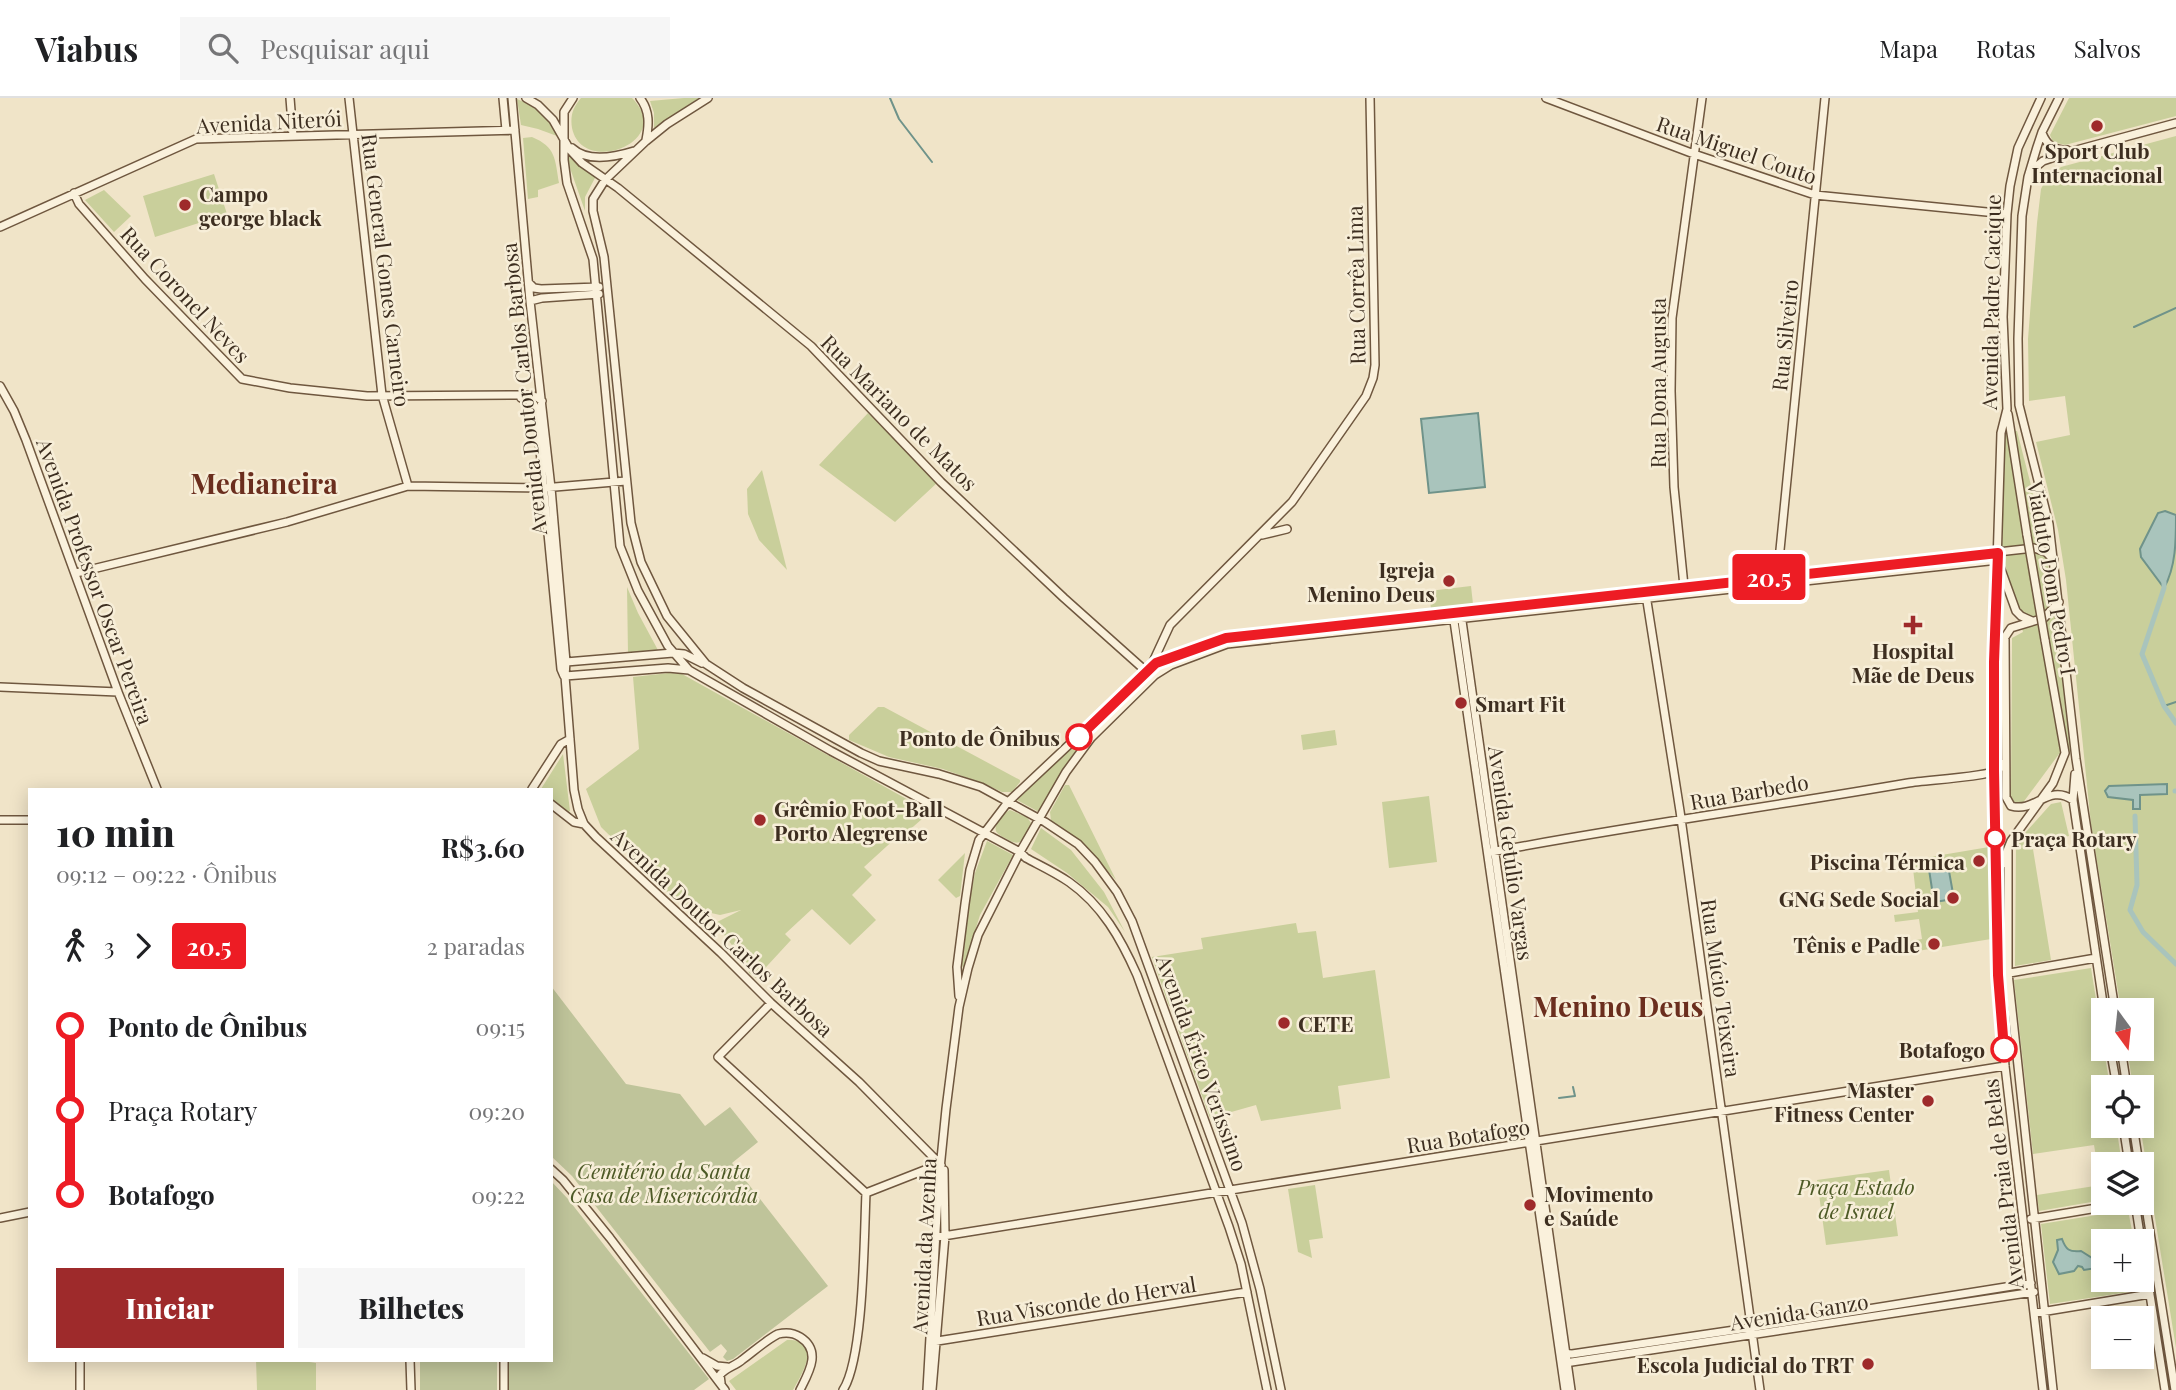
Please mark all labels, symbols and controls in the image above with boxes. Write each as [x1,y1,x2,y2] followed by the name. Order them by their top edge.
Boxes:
[180,17,670,80] search box
[35,26,138,70] text: Viabus
[204,29,242,67] icon: search
[260,31,430,66] text: Pesquisar aqui
[1879,32,1938,64] text: Mapa
[1976,32,2036,64] text: Rotas
[2074,32,2141,64] text: Salvos
[195,103,342,139] street label: Avenida Niterói
[1653,108,1821,190] street label: Rua Miguel Couto
[2089,118,2105,134] marker: Sport Club Internacional
[356,132,418,408] street label: Rua General Gomes Carneiro
[2031,136,2163,188] place label: Sport Club Internacional
[199,179,322,231] place label: Campo george black
[1974,194,2006,411] street label: Avenida Padre Cacique
[177,197,193,213] marker: Campo george black
[1340,205,1370,365] street label: Rua Corrêa Lima
[115,220,257,368] street label: Rua Coronel Neves
[494,241,552,537] street label: Avenida Doutor Carlos Barbosa
[1764,278,1804,392] street label: Rua Silveiro
[1643,297,1671,468] street label: Rua Dona Augusta
[816,328,984,496] street label: Rua Mariano de Matos
[31,433,161,728] street label: Avenida Professor Oscar Pereira
[190,464,338,501] district label: Medianeira
[2022,478,2084,677] street label: Viaduto Dom Pedro I
[1720,554,1818,600] line badge: 20.5
[1307,555,1435,607] place label: Igreja Menino Deus
[1746,561,1792,593] text: 20.5
[1441,573,1457,589] marker: Igreja Menino Deus
[1903,615,1923,635] marker: Hospital Mãe de Deus
[1851,636,1975,688] place label: Hospital Mãe de Deus
[1475,689,1566,717] place label: Smart Fit
[1453,695,1469,711] marker: Smart Fit
[899,723,1060,751] place label: Ponto de Ônibus
[1066,724,1092,750] marker: Ponto de Ônibus
[1483,743,1541,962] street label: Avenida Getúlio Vargas
[1688,767,1810,815] street label: Rua Barbedo
[774,794,943,846] place label: Grêmio Foot-Ball Porto Alegrense
[56,806,175,857] text: 10 min
[752,812,768,828] marker: Grêmio Foot-Ball Porto Alegrense
[605,821,840,1043] street label: Avenida Doutor Carlos Barbosa
[2011,824,2137,852] place label: Praça Rotary
[1985,828,2005,848] marker: Praça Rotary
[441,830,525,865] text: R$3.60
[1810,847,1965,875] place label: Piscina Térmica
[1971,853,1987,869] marker: Piscina Térmica
[56,858,277,889] text: 09:12 – 09:22 · Ônibus
[1779,884,1939,912] place label: GNG Sede Social
[1945,890,1961,906] marker: GNG Sede Social
[1696,897,1748,1080] street label: Rua Múcio Teixeira
[56,927,94,965] icon: walk
[124,927,162,965] icon: forward
[104,930,114,961] text: 3
[186,930,232,962] text: 20.5
[427,930,525,961] text: 2 paradas
[1793,930,1920,958] place label: Tênis e Padle
[1926,936,1942,952] marker: Tênis e Padle
[1151,950,1255,1175] street label: Avenida Érico Veríssimo
[1533,987,1703,1024] district label: Menino Deus
[2091,998,2154,1060] north arrow
[2091,998,2154,1369] map controls
[108,1009,307,1044] text: Ponto de Ônibus
[1298,1009,1353,1037] place label: CETE
[476,1011,525,1042] text: 09:15
[1276,1015,1292,1031] marker: CETE
[1899,1035,1985,1063] place label: Botafogo
[1991,1036,2017,1062] marker: Botafogo
[1774,1075,1914,1127] place label: Master Fitness Center
[2091,1075,2154,1138] button: locate
[1975,1077,2029,1292] street label: Avenida Praia de Belas
[108,1093,257,1128] text: Praça Rotary
[1920,1093,1936,1109] marker: Master Fitness Center
[469,1095,525,1126] text: 09:20
[1404,1111,1532,1159] street label: Rua Botafogo
[2091,1152,2154,1215] button: layers
[570,1156,758,1208] park label: Cemitério da Santa Casa de Misericórdia
[904,1157,942,1336] street label: Avenida da Azenha
[1796,1172,1915,1224] park label: Praça Estado de Israel
[108,1177,215,1212] text: Botafogo
[471,1179,525,1210] text: 09:22
[1544,1179,1654,1231] place label: Movimento e Saúde
[1522,1197,1538,1213] marker: Movimento e Saúde
[2091,1229,2154,1292] button: +
[56,1268,284,1348] button: Iniciar
[298,1268,525,1348] button: Bilhetes
[974,1269,1198,1331] street label: Rua Visconde do Herval
[1727,1286,1870,1336] street label: Avenida Ganzo
[2091,1306,2154,1369] button: −
[1637,1350,1854,1378] place label: Escola Judicial do TRT
[1860,1356,1876,1372] marker: Escola Judicial do TRT

